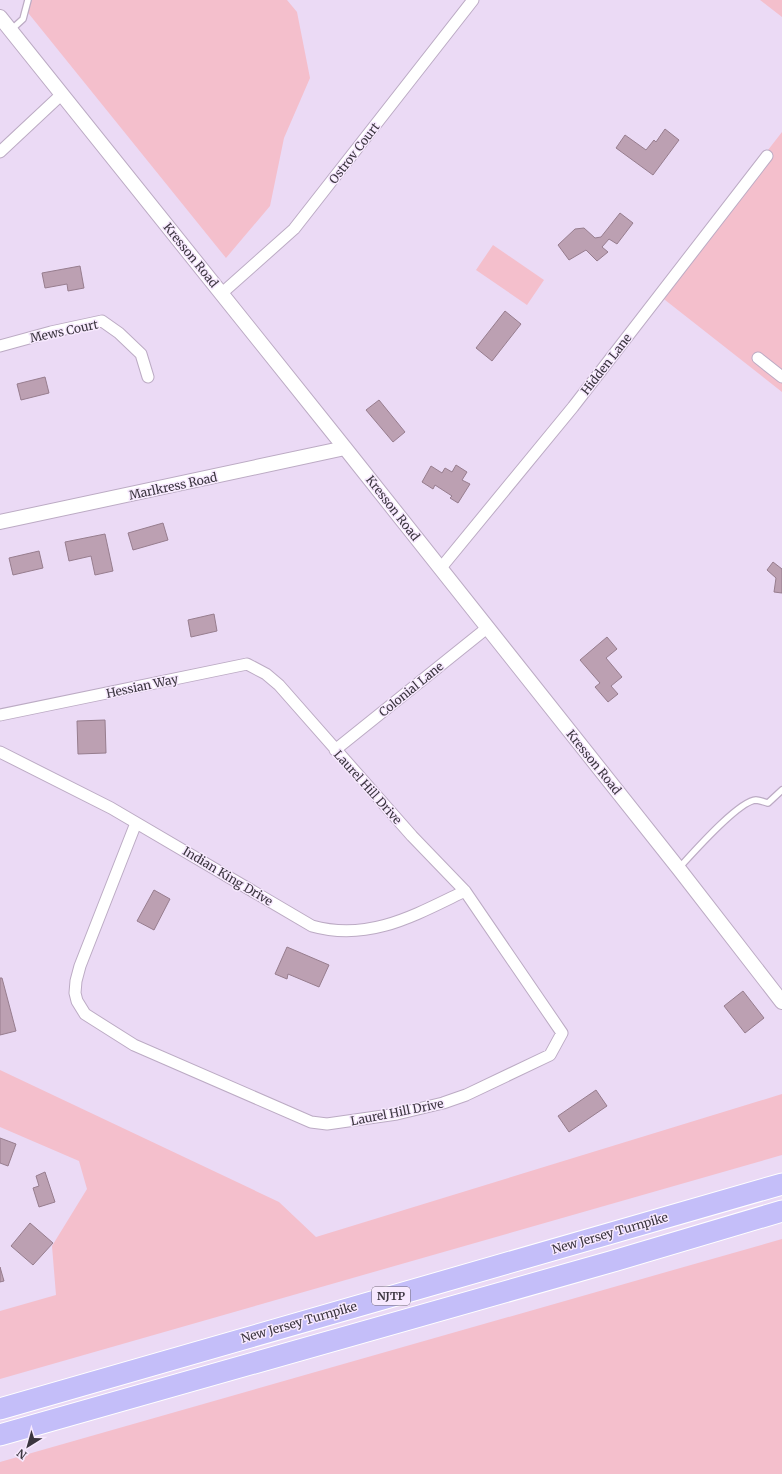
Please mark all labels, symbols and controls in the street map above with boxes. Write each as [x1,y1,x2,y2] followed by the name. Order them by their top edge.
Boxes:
[326,119,383,186] street label: Ostrov Court
[160,220,222,290] street label: Kresson Road
[29,316,100,346] street label: Mews Court
[577,330,635,398] street label: Hidden Lane
[127,469,219,503] street label: Marlkress Road
[363,472,423,544] street label: Kresson Road
[376,658,446,720] street label: Colonial Lane
[105,671,179,701] street label: Hessian Way
[563,727,625,797] street label: Kresson Road
[331,747,405,827] street label: Laurel Hill Drive
[180,843,276,909] street label: Indian King Drive
[349,1096,445,1128] street label: Laurel Hill Drive
[550,1209,670,1257] street label: New Jersey Turnpike
[372,1287,410,1305] road number: NJTP
[239,1298,359,1346] street label: New Jersey Turnpike
[8,1426,48,1466] north arrow
[14,1446,30,1462] text: N

